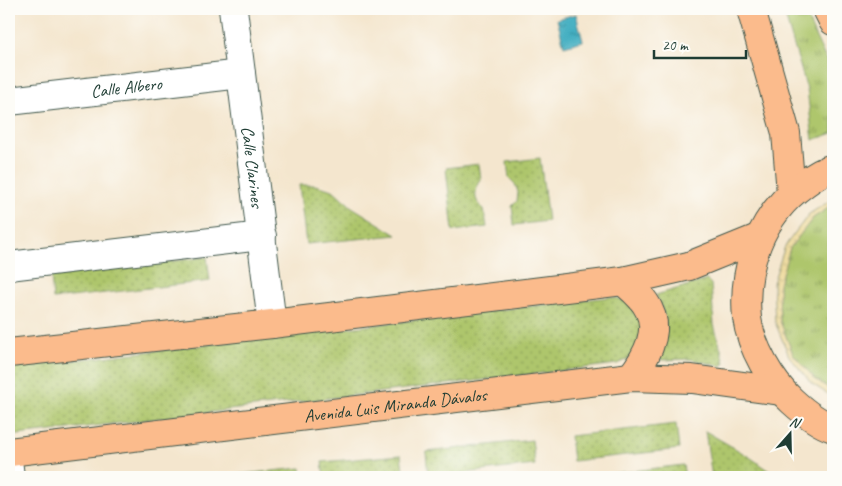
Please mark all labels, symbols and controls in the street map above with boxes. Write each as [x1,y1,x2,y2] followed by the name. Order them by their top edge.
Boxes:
[654,28,747,60] scale bar
[662,36,689,55] text: 20 m
[90,72,165,102] street label: Calle Albero
[237,125,269,211] street label: Calle Clarines
[303,383,489,427] street label: Avenida Luis Miranda Dávalos
[764,408,814,458] north arrow
[787,413,803,433] text: N

